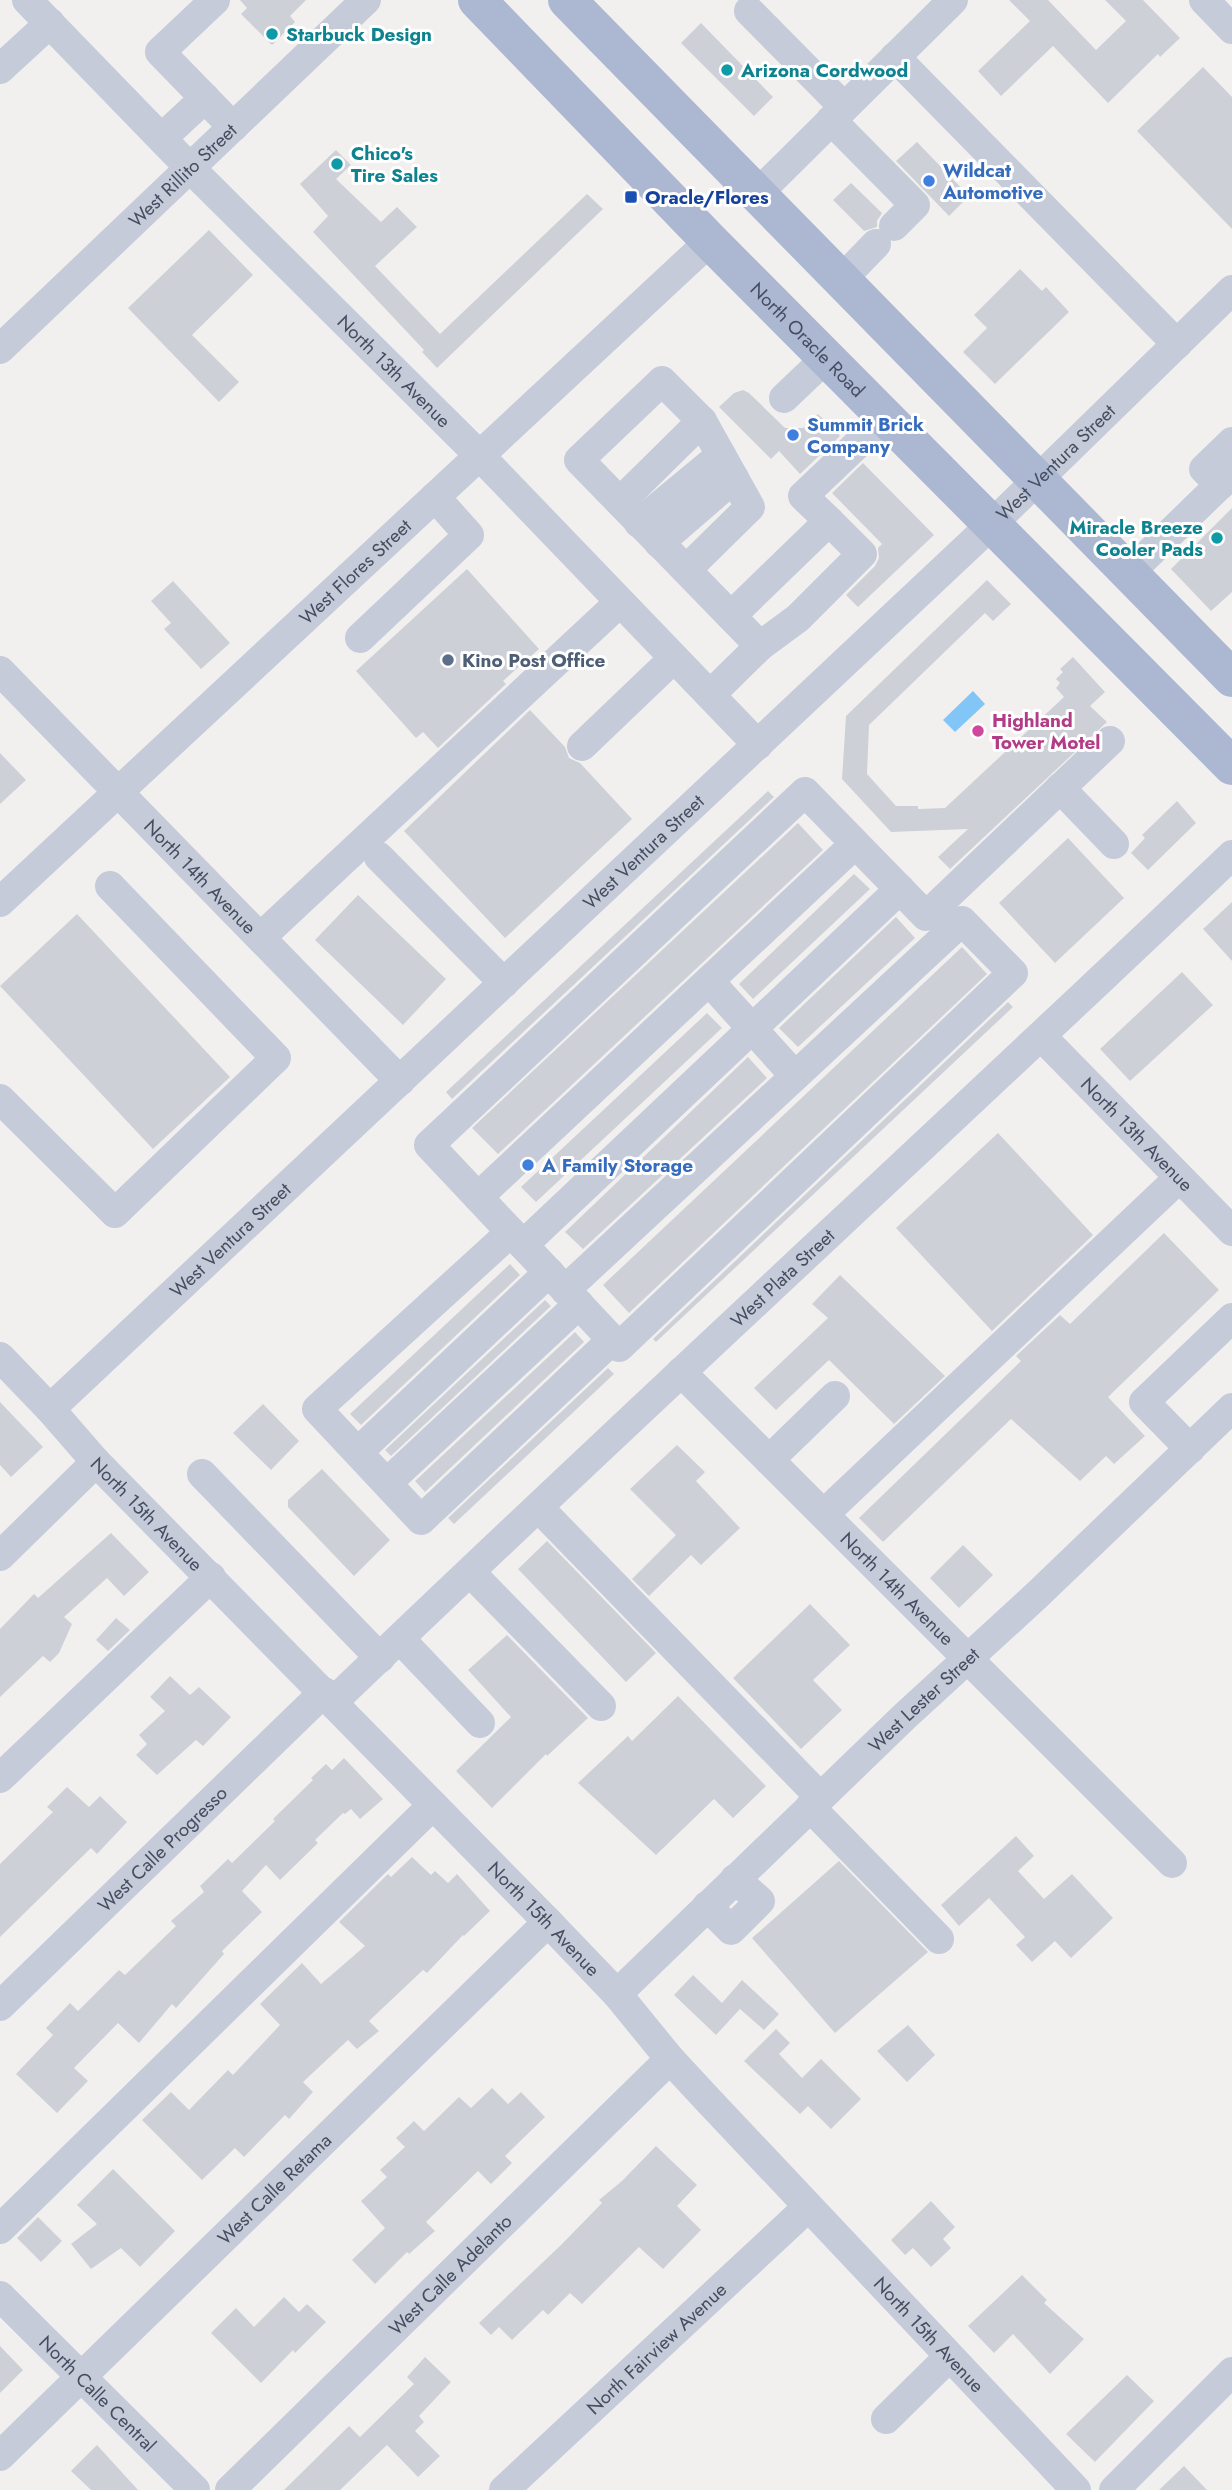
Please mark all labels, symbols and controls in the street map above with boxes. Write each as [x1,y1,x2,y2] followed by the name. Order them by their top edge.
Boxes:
[286,21,432,48] place label: Starbuck Design
[264,26,280,42] marker: Starbuck Design
[740,57,908,84] place label: Arizona Cordwood
[719,62,735,78] marker: Arizona Cordwood
[123,117,243,234] street label: West Rillito Street
[351,140,438,189] place label: Chico's Tire Sales
[329,156,345,172] marker: Chico's Tire Sales
[942,157,1044,206] place label: Wildcat Automotive
[921,173,937,189] marker: Wildcat Automotive
[645,184,769,211] place label: Oracle/Flores
[623,189,639,205] marker: Oracle/Flores
[744,276,871,403] street label: North Oracle Road
[331,309,457,434] street label: North 13th Avenue
[990,398,1122,527] street label: West Ventura Street
[807,411,924,460] place label: Summit Brick Company
[785,427,801,443] marker: Summit Brick Company
[293,513,418,631] street label: West Flores Street
[1070,514,1203,563] place label: Miracle Breeze Cooler Pads
[1209,530,1225,546] marker: Miracle Breeze Cooler Pads
[462,647,606,674] place label: Kino Post Office
[440,652,456,668] marker: Kino Post Office
[992,707,1100,756] place label: Highland Tower Motel
[970,723,986,739] marker: Highland Tower Motel
[577,788,710,916] street label: West Ventura Street
[138,813,263,940] street label: North 14th Avenue
[1075,1071,1199,1198] street label: North 13th Avenue
[541,1152,693,1179] place label: A Family Storage
[520,1157,536,1173] marker: A Family Storage
[164,1176,297,1304] street label: West Ventura Street
[725,1222,841,1334] street label: West Plata Street
[84,1451,209,1578] street label: North 15th Avenue
[834,1526,960,1652] street label: North 14th Avenue
[862,1641,986,1759] street label: West Lester Street
[92,1780,233,1918] street label: West Calle Progresso
[482,1855,606,1982] street label: North 15th Avenue
[212,2127,338,2251] street label: West Calle Retama
[383,2208,518,2342] street label: West Calle Adelanto
[867,2271,990,2399] street label: North 15th Avenue
[581,2276,733,2421] street label: North Fairview Avenue
[33,2329,162,2458] street label: North Calle Central

